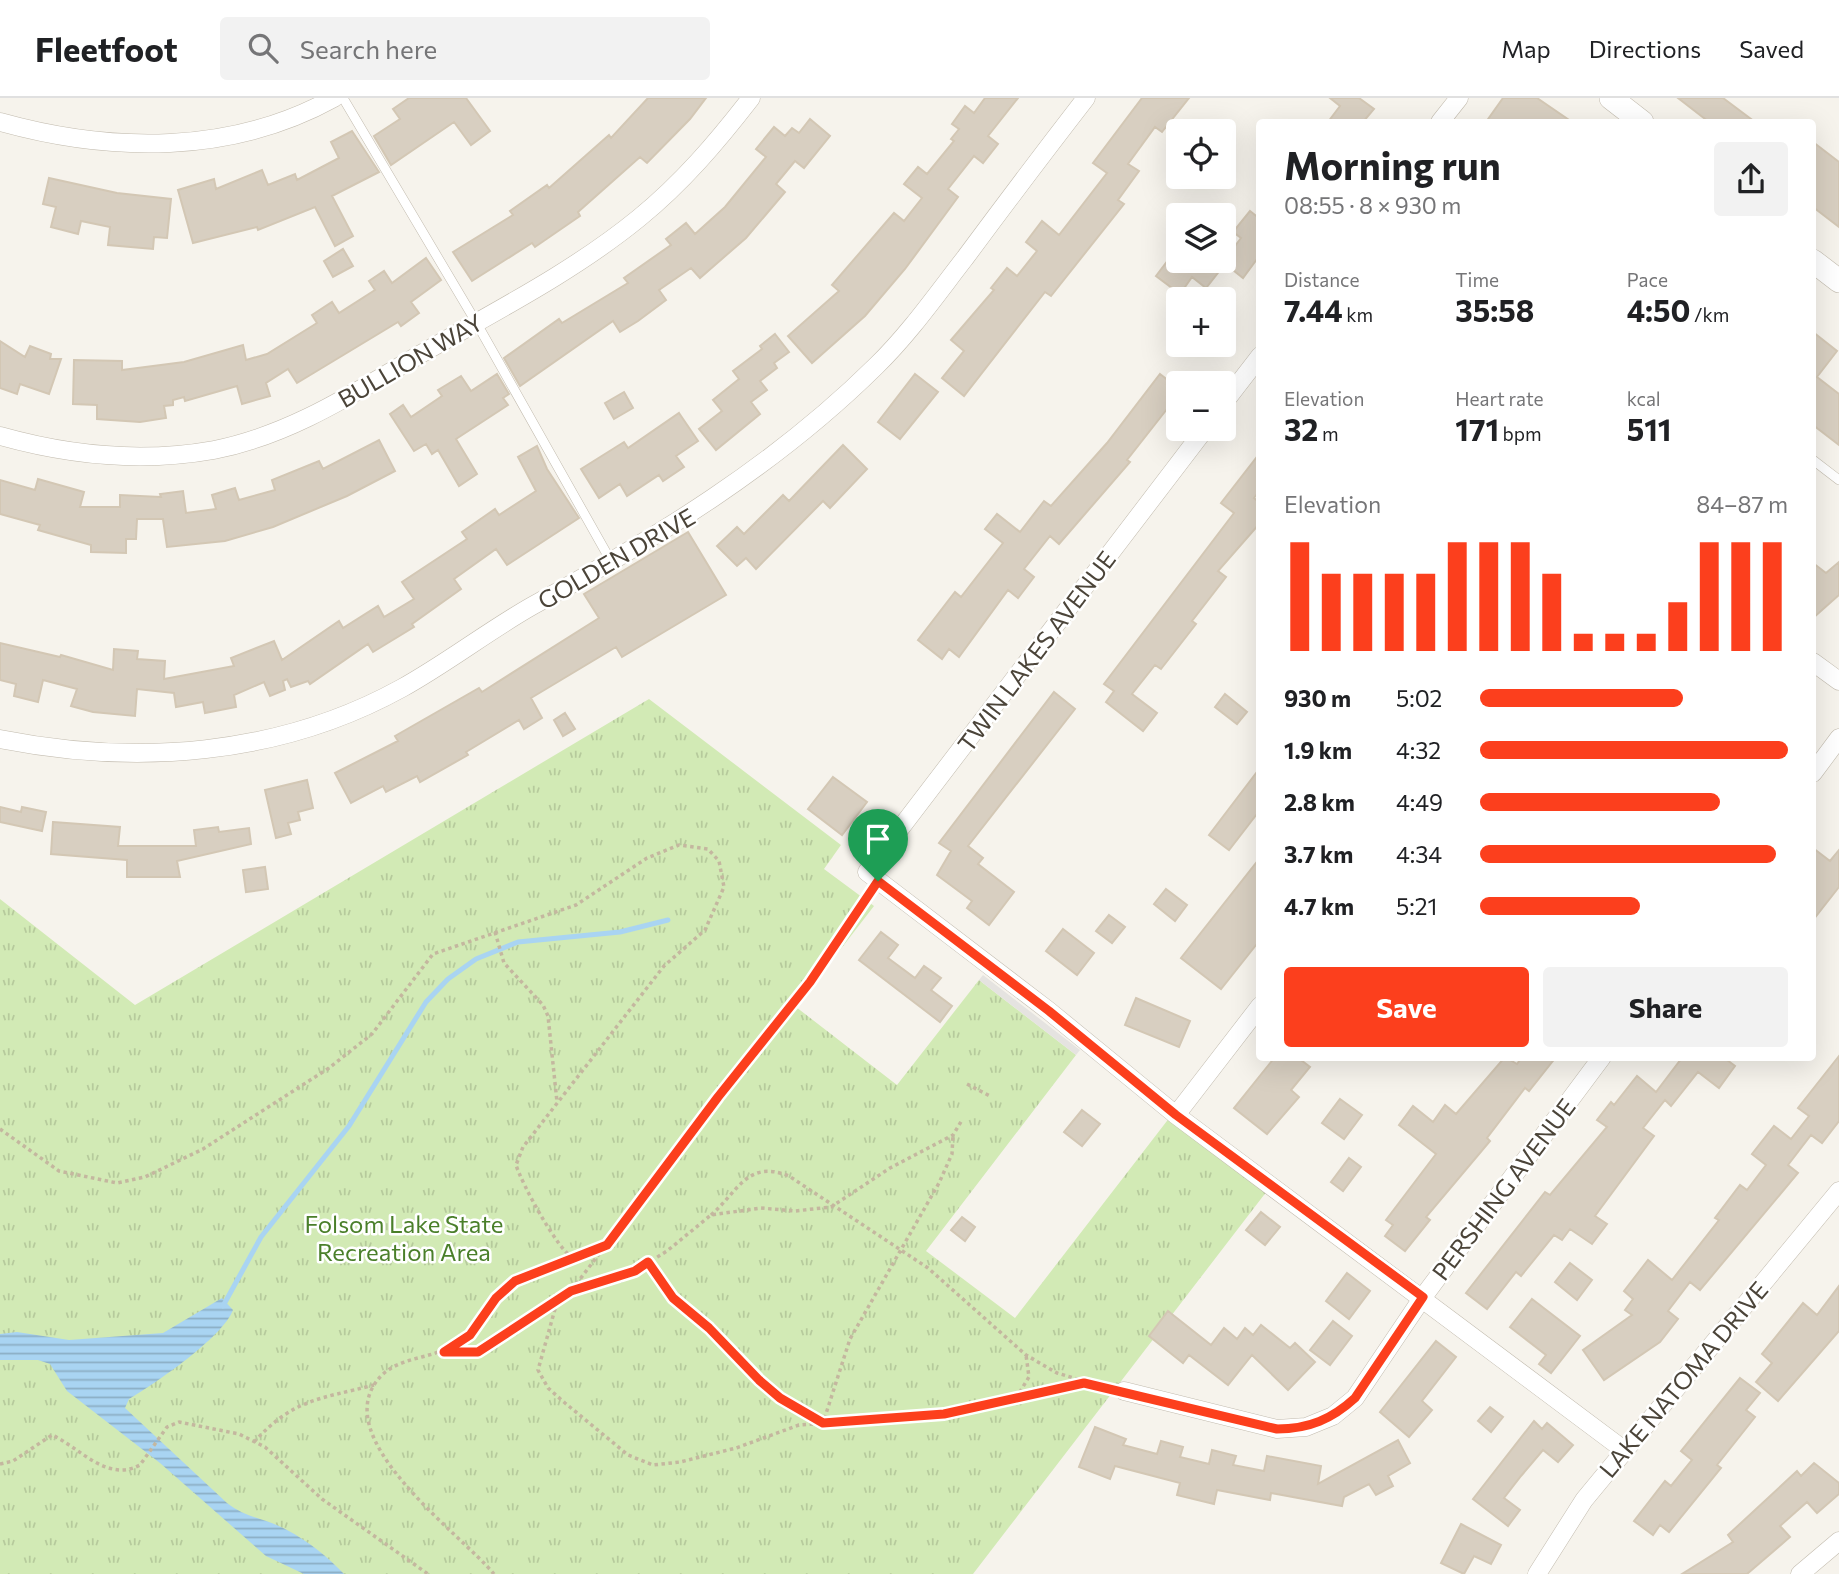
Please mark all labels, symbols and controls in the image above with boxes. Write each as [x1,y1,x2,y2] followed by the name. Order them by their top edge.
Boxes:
[220,17,710,80] search box
[35,28,178,69] text: Fleetfoot
[244,29,282,67] icon: search
[300,33,437,64] text: Search here
[1501,34,1551,63] text: Map
[1589,34,1701,63] text: Directions
[1739,34,1804,63] text: Saved
[1166,119,1236,441] map controls
[1166,119,1236,189] button: locate
[1284,141,1501,188] text: Morning run
[1714,142,1788,216] button: share
[1284,191,1461,219] text: 08:55 · 8 × 930 m
[1166,203,1236,273] button: layers
[1284,268,1360,291] text: Distance
[1455,268,1499,291] text: Time
[1627,268,1668,291] text: Pace
[1166,287,1236,357] button: +
[1284,291,1343,328] text: 7.44
[1455,291,1534,328] text: 35:58
[1627,291,1690,328] text: 4:50
[1343,303,1373,326] text: km
[1690,303,1729,326] text: /km
[332,307,488,413] street label: BULLION WAY
[1166,371,1236,441] button: −
[1284,387,1364,410] text: Elevation
[1455,387,1544,410] text: Heart rate
[1627,387,1661,410] text: kcal
[1284,410,1318,447] text: 32
[1455,410,1499,447] text: 171
[1627,410,1671,447] text: 511
[1318,422,1339,445] text: m
[1499,422,1542,445] text: bpm
[1284,490,1381,518] text: Elevation
[1696,490,1788,518] text: 84–87 m
[532,501,700,615] street label: GOLDEN DRIVE
[951,545,1121,757] street label: TWIN LAKES AVENUE
[1284,684,1351,712] text: 930 m
[1396,684,1442,712] text: 5:02
[1284,736,1352,764] text: 1.9 km
[1396,736,1441,764] text: 4:32
[1284,788,1355,816] text: 2.8 km
[1396,788,1443,816] text: 4:49
[848,809,908,881] pin
[859,820,897,858] icon: arrive
[1284,840,1353,868] text: 3.7 km
[1396,840,1442,868] text: 4:34
[1284,892,1354,920] text: 4.7 km
[1396,892,1437,920] text: 5:21
[1284,967,1529,1047] button: Save
[1543,967,1788,1047] button: Share
[1425,1092,1581,1286] street label: PERSHING AVENUE
[304,1209,504,1266] park label: Folsom Lake State Recreation Area
[1593,1275,1773,1483] street label: LAKE NATOMA DRIVE

